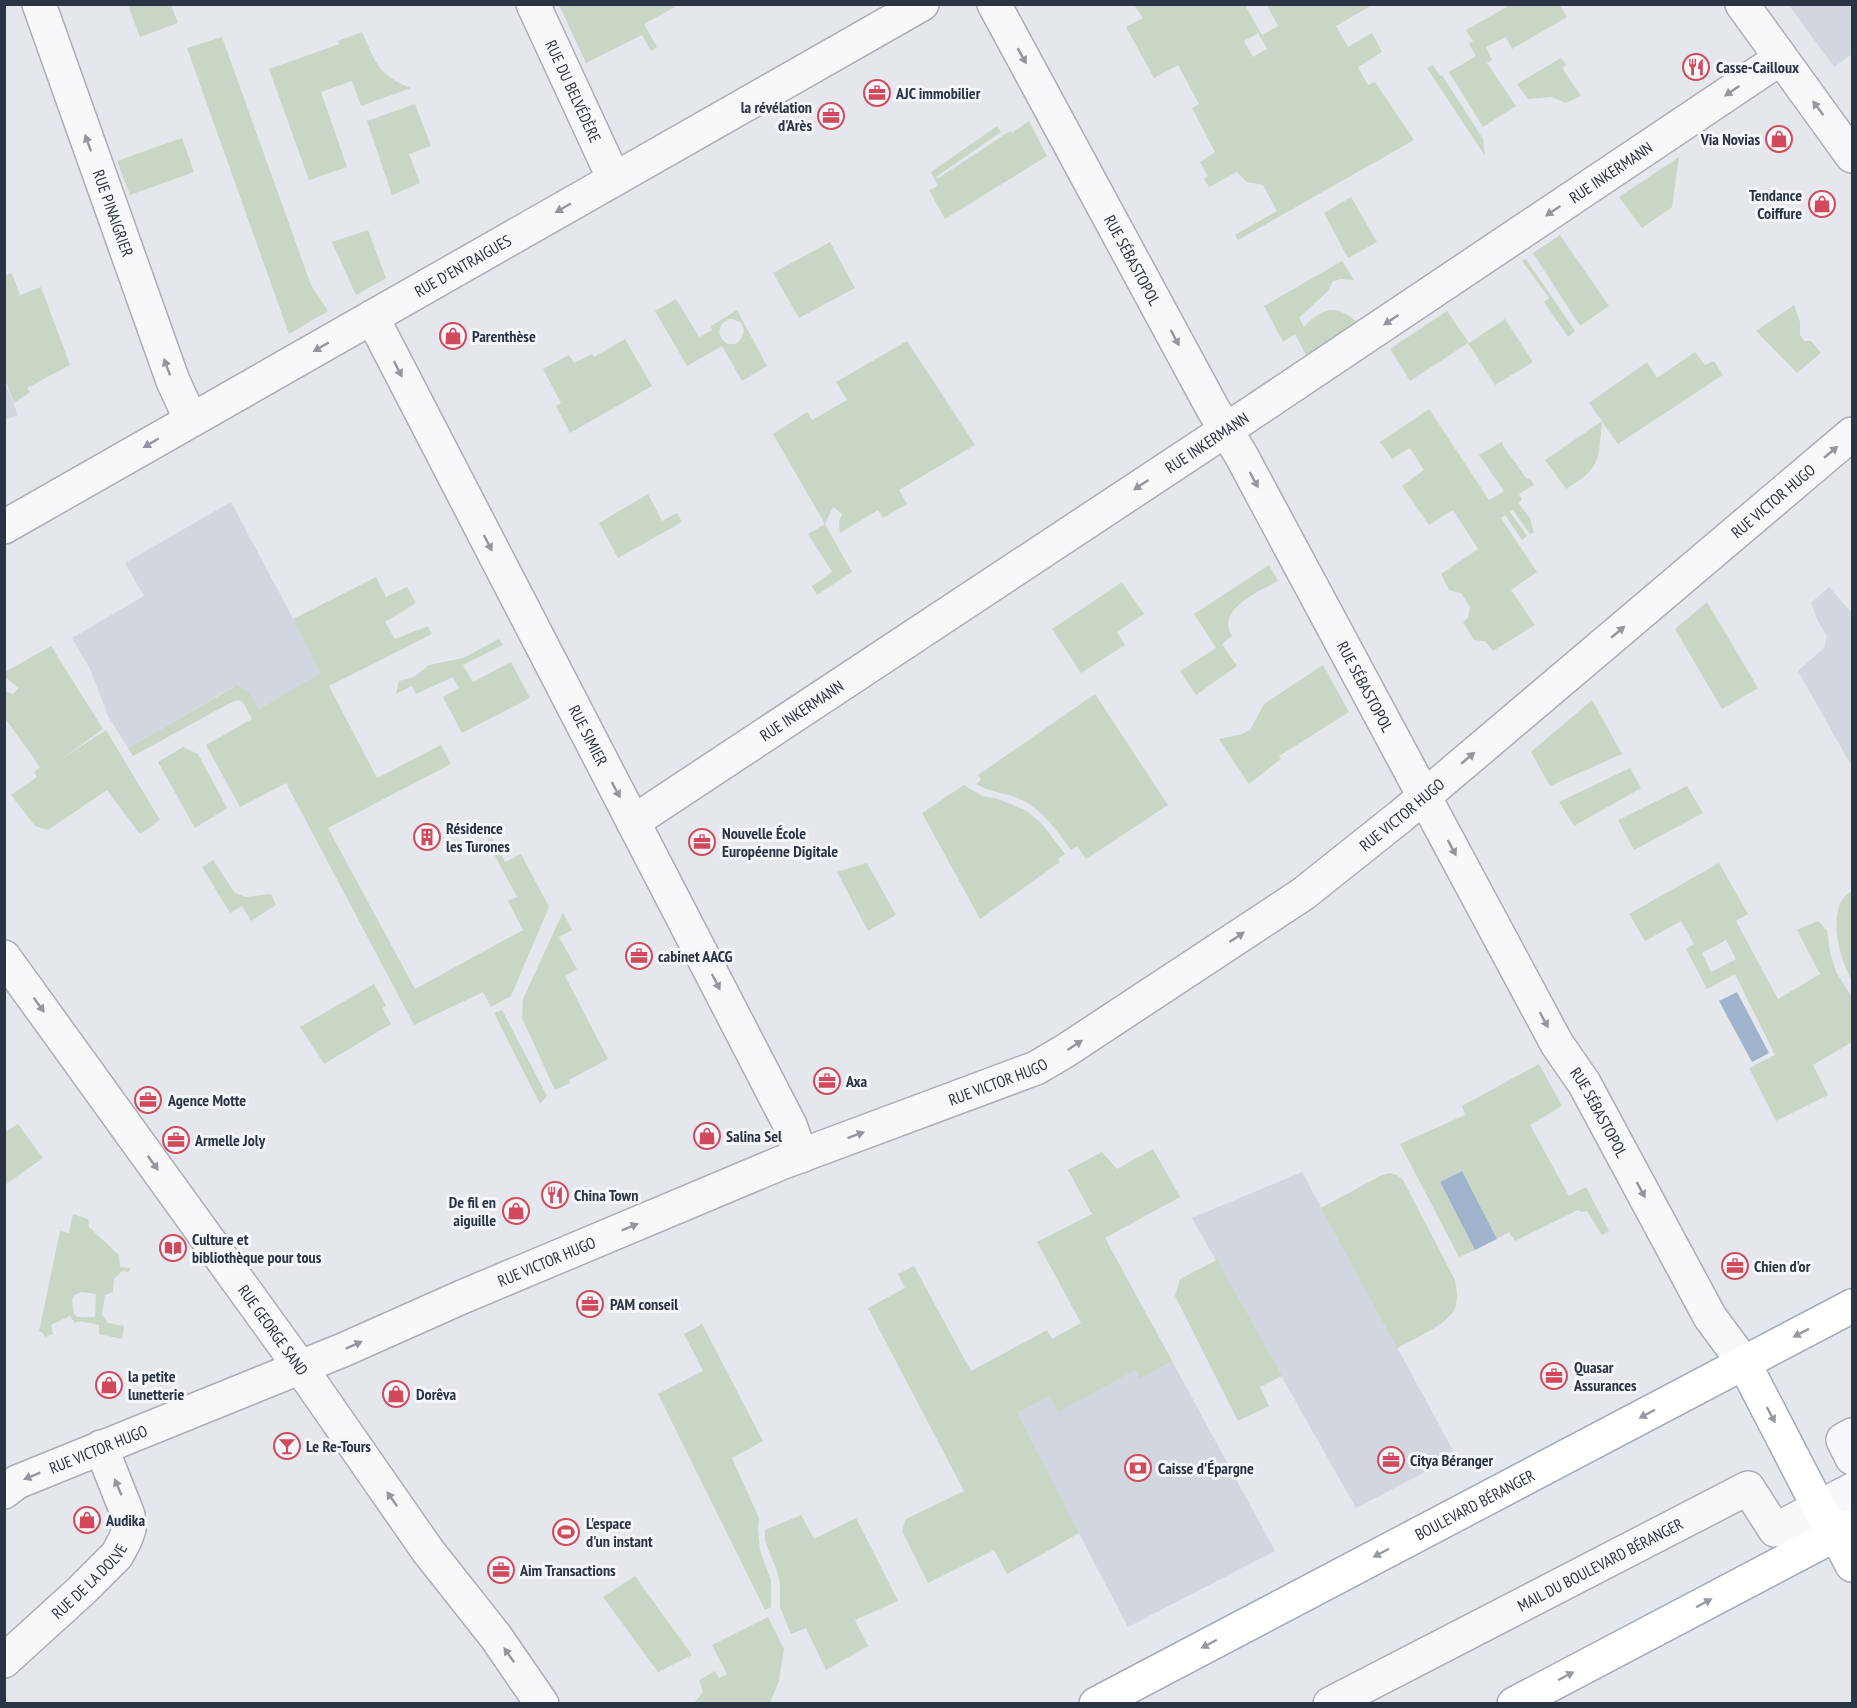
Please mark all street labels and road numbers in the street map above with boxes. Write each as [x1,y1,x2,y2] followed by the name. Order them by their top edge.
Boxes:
[541,37,606,145] street label: RUE DU BELVÉDÈRE
[1565,137,1656,207] street label: RUE INKERMANN
[89,167,138,260] street label: RUE PINAIGRIER
[1100,211,1165,309] street label: RUE SÉBASTOPOL
[411,230,515,301] street label: RUE D'ENTRAIGUES
[1161,408,1252,477] street label: RUE INKERMANN
[1727,460,1819,542] street label: RUE VICTOR HUGO
[1333,638,1398,736] street label: RUE SÉBASTOPOL
[756,676,847,745] street label: RUE INKERMANN
[565,702,612,769] street label: RUE SIMIER
[1355,774,1448,855] street label: RUE VICTOR HUGO
[946,1053,1051,1110] street label: RUE VICTOR HUGO
[1566,1063,1632,1161] street label: RUE SÉBASTOPOL
[495,1232,599,1291] street label: RUE VICTOR HUGO
[234,1281,313,1379] street label: RUE GEORGE SAND
[46,1420,150,1478] street label: RUE VICTOR HUGO
[1411,1465,1538,1544] street label: BOULEVARD BÉRANGER
[1514,1513,1687,1615] street label: MAIL DU BOULEVARD BÉRANGER
[47,1540,131,1623] street label: RUE DE LA DOLVE

